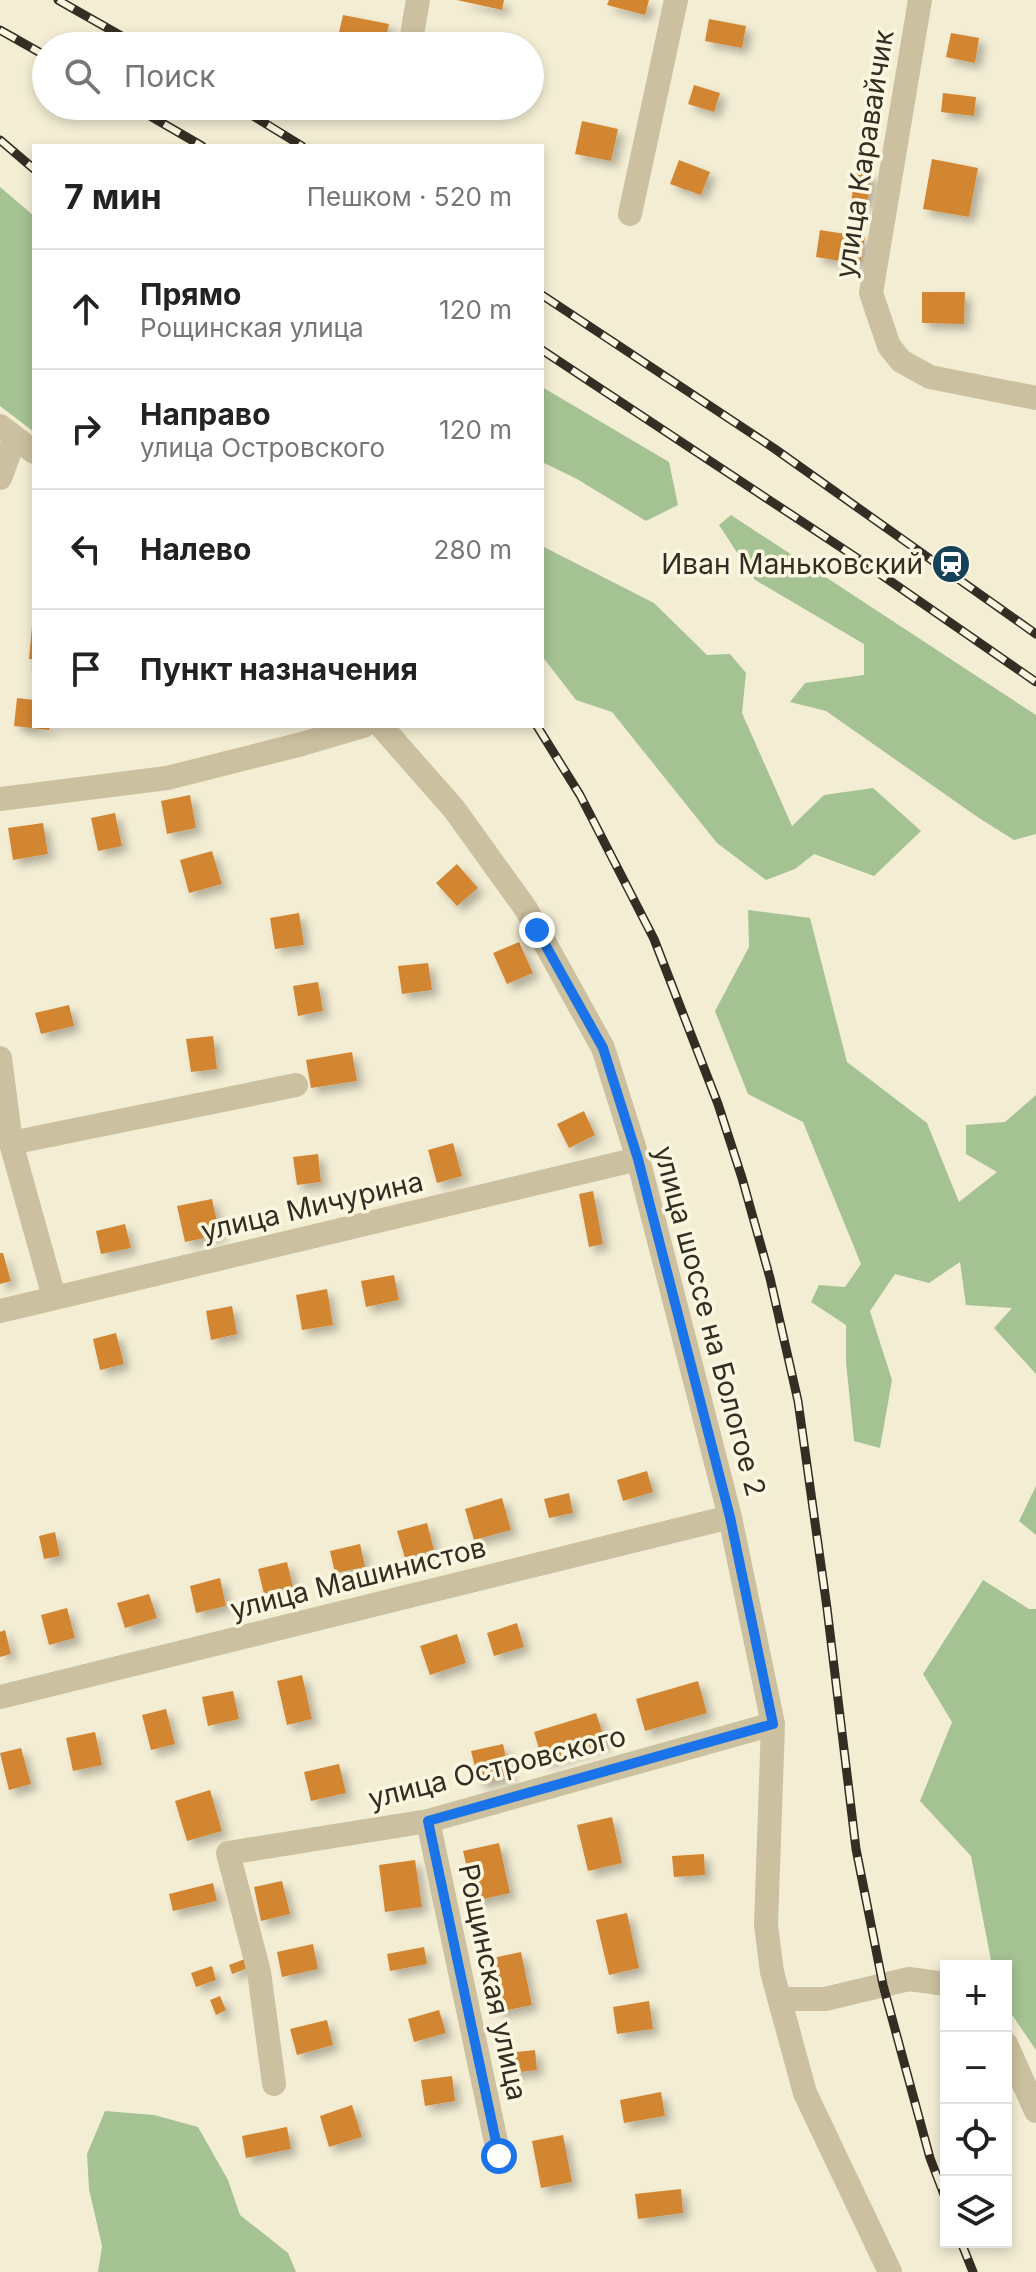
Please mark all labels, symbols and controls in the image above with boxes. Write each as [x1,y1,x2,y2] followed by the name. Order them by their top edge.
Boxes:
[828,27,900,281] street label: улица Каравайчик
[32,32,544,120] search box
[60,54,104,98] icon: search
[124,58,215,94] text: Поиск
[64,176,162,217] text: 7 мин
[307,181,512,212] text: Пешком · 520 m
[140,276,241,312] text: Прямо
[64,287,108,331] icon: ahead
[439,294,512,325] text: 120 m
[140,312,364,343] text: Рощинская улица
[140,396,271,432] text: Направо
[64,407,108,451] icon: right
[439,414,512,445] text: 120 m
[140,432,385,463] text: улица Островского
[64,527,108,571] icon: left
[140,531,252,567] text: Налево
[434,534,512,565] text: 280 m
[930,543,972,585] station icon: Иван Маньковский
[661,547,923,581] place label: Иван Маньковский
[64,647,108,691] icon: arrive
[140,651,418,687] text: Пункт назначения
[519,912,555,948] route end
[647,1142,773,1500] street label: улица шоссе на Бологое 2
[198,1164,426,1248] street label: улица Мичурина
[227,1530,489,1626] street label: улица Машинистов
[365,1719,629,1815] street label: улица Островского
[451,1861,535,2103] street label: Рощинская улица
[940,1960,1012,2248] map controls
[940,1960,1012,2032] button: +
[940,2032,1012,2104] button: −
[940,2104,1012,2176] button: locate
[481,2138,517,2174] route start
[940,2176,1012,2248] button: layers

